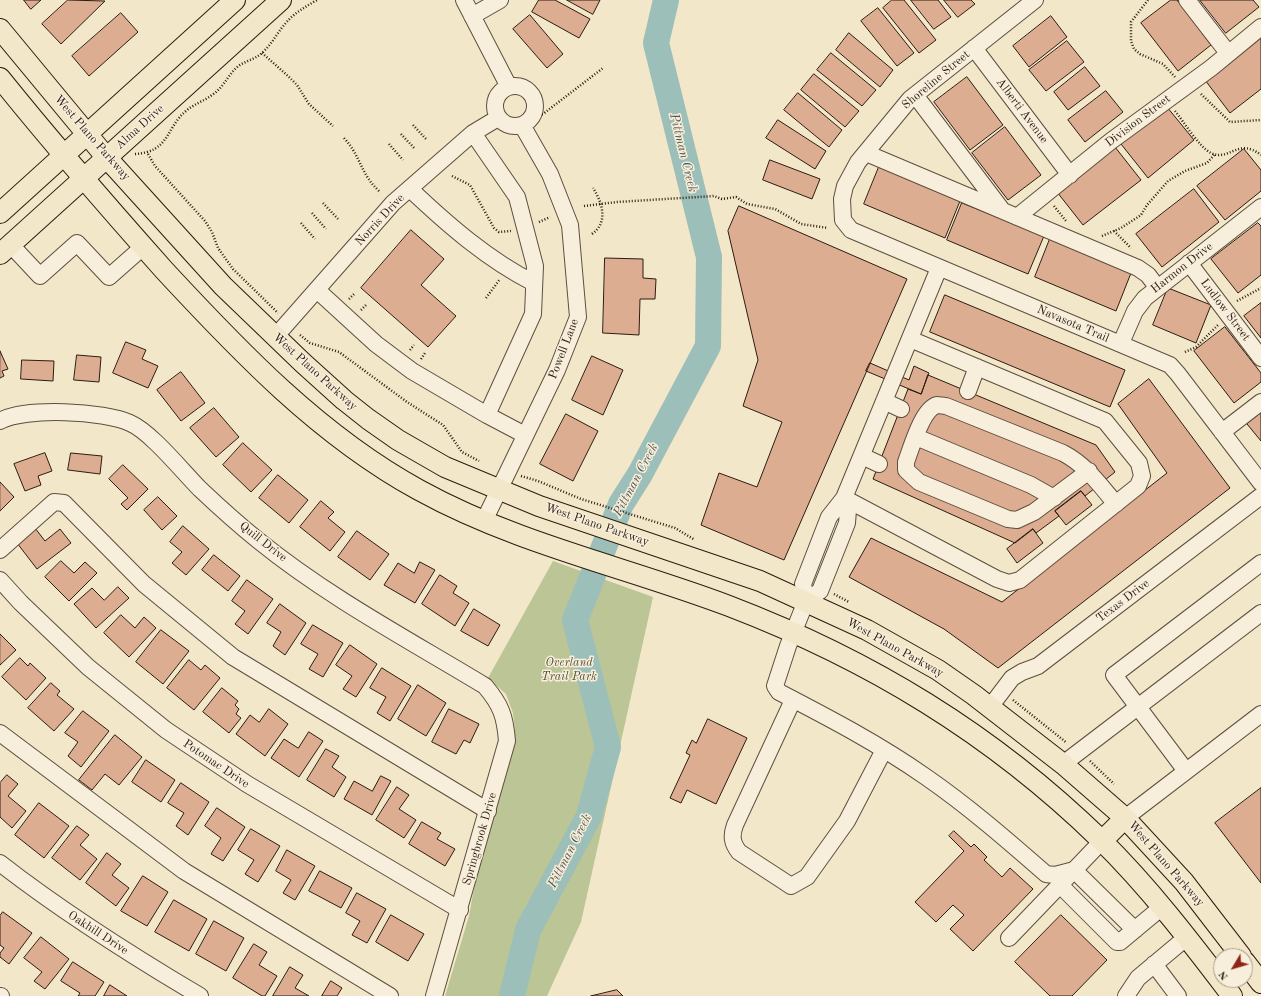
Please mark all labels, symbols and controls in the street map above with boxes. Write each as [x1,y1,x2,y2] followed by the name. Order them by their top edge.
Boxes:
[899,47,973,113] street label: Shoreline Street
[993,76,1051,146] street label: Alberti Avenue
[51,92,133,184] street label: West Plano Parkway
[1102,92,1174,150] street label: Division Street
[113,102,167,152] street label: Alma Drive
[666,112,700,194] water label: Pittman Creek
[352,191,408,249] street label: Norris Drive
[1148,239,1216,297] street label: Harmon Drive
[1197,276,1253,344] street label: Ludlow Street
[1035,302,1111,346] street label: Navasota Trail
[546,317,582,381] street label: Powell Lane
[270,330,360,414] street label: West Plano Parkway
[610,441,662,519] water label: Pittman Creek
[543,500,651,550] street label: West Plano Parkway
[236,519,290,565] street label: Quill Drive
[1094,576,1152,626] street label: Texas Drive
[844,615,946,681] street label: West Plano Parkway
[541,656,597,684] park label: Overland Trail Park
[180,737,252,791] street label: Potomac Drive
[460,791,500,887] street label: Springbrook Drive
[545,811,595,891] water label: Pittman Creek
[1125,818,1207,910] street label: West Plano Parkway
[65,908,131,958] street label: Oakhill Drive
[1213,948,1253,988] north arrow
[1217,968,1231,982] text: N

